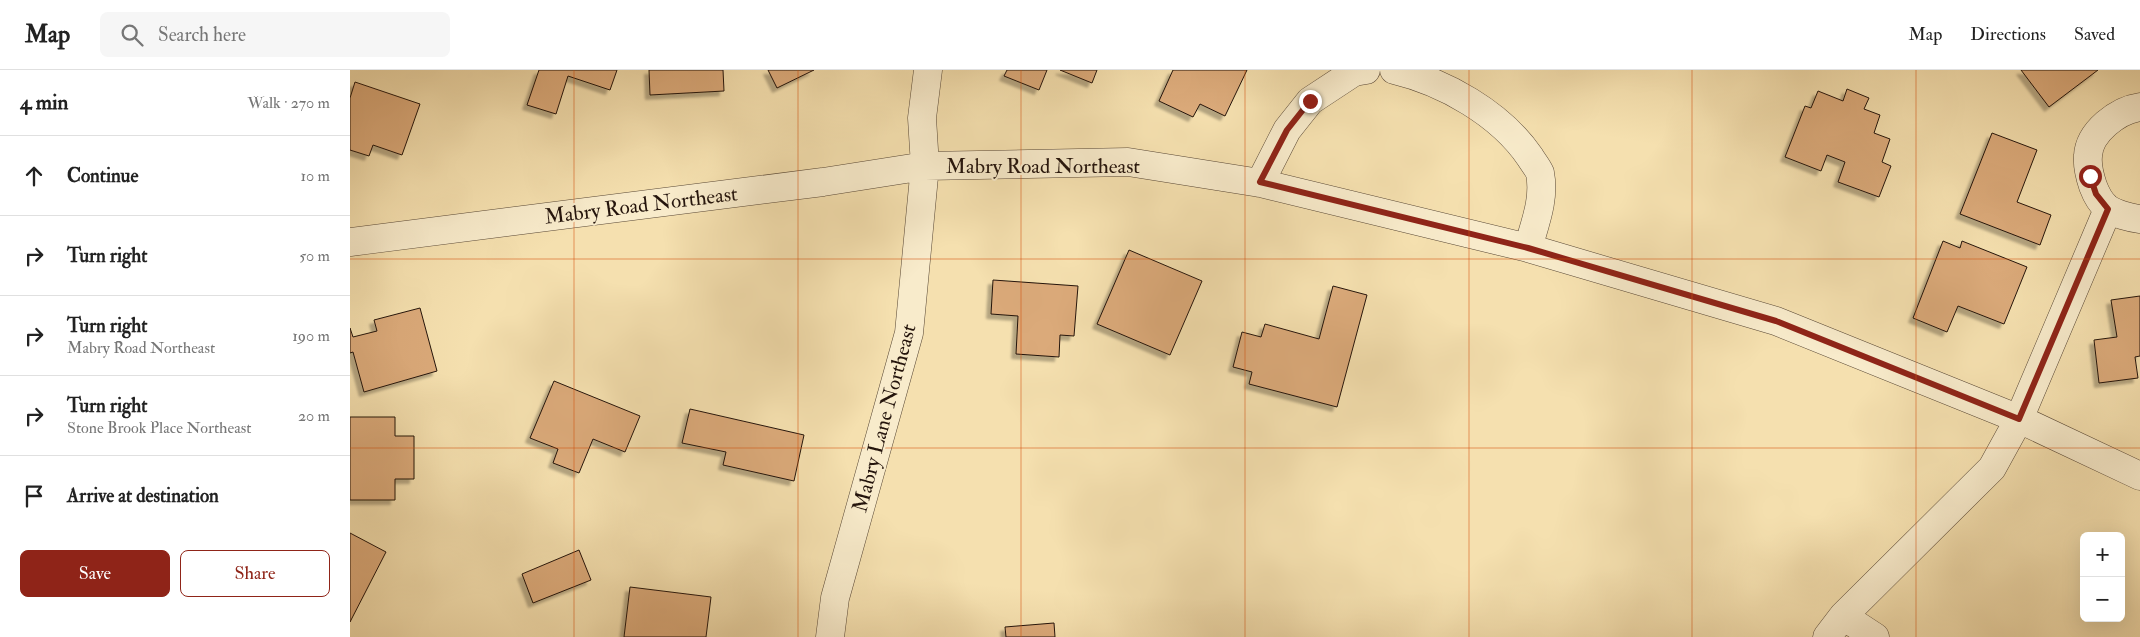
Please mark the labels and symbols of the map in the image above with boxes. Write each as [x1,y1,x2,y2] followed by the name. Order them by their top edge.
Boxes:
[1299,90,1322,113] route end
[946,153,1140,180] street label: Mabry Road Northeast
[2079,165,2102,188] route start
[543,180,739,231] street label: Mabry Road Northeast
[846,321,923,515] street label: Mabry Lane Northeast

